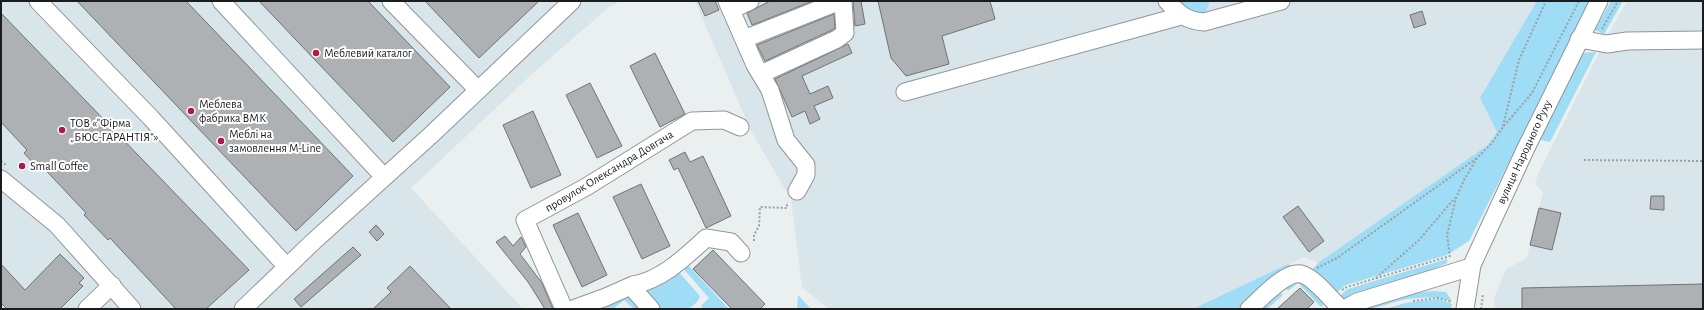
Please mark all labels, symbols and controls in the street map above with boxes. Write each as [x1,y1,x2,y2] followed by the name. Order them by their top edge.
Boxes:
[324,47,413,59] place label: Меблевий каталог
[311,48,321,58] marker: Меблевий каталог
[199,98,266,124] place label: Меблева фабрика ВМК
[1495,98,1554,206] street label: вулиця Народного Руху
[186,106,196,116] marker: Меблева фабрика ВМК
[70,117,159,143] place label: ТОВ «"Фірма „БЮС-ГАРАНТІЯ“»
[57,125,67,135] marker: ТОВ «"Фірма „БЮС-ГАРАНТІЯ“»
[229,128,321,154] place label: Меблі на замовлення M-Line
[543,128,676,215] street label: провулок Олександра Довгача
[216,136,226,146] marker: Меблі на замовлення M-Line
[30,160,88,172] place label: Small Coffee
[17,161,27,171] marker: Small Coffee

